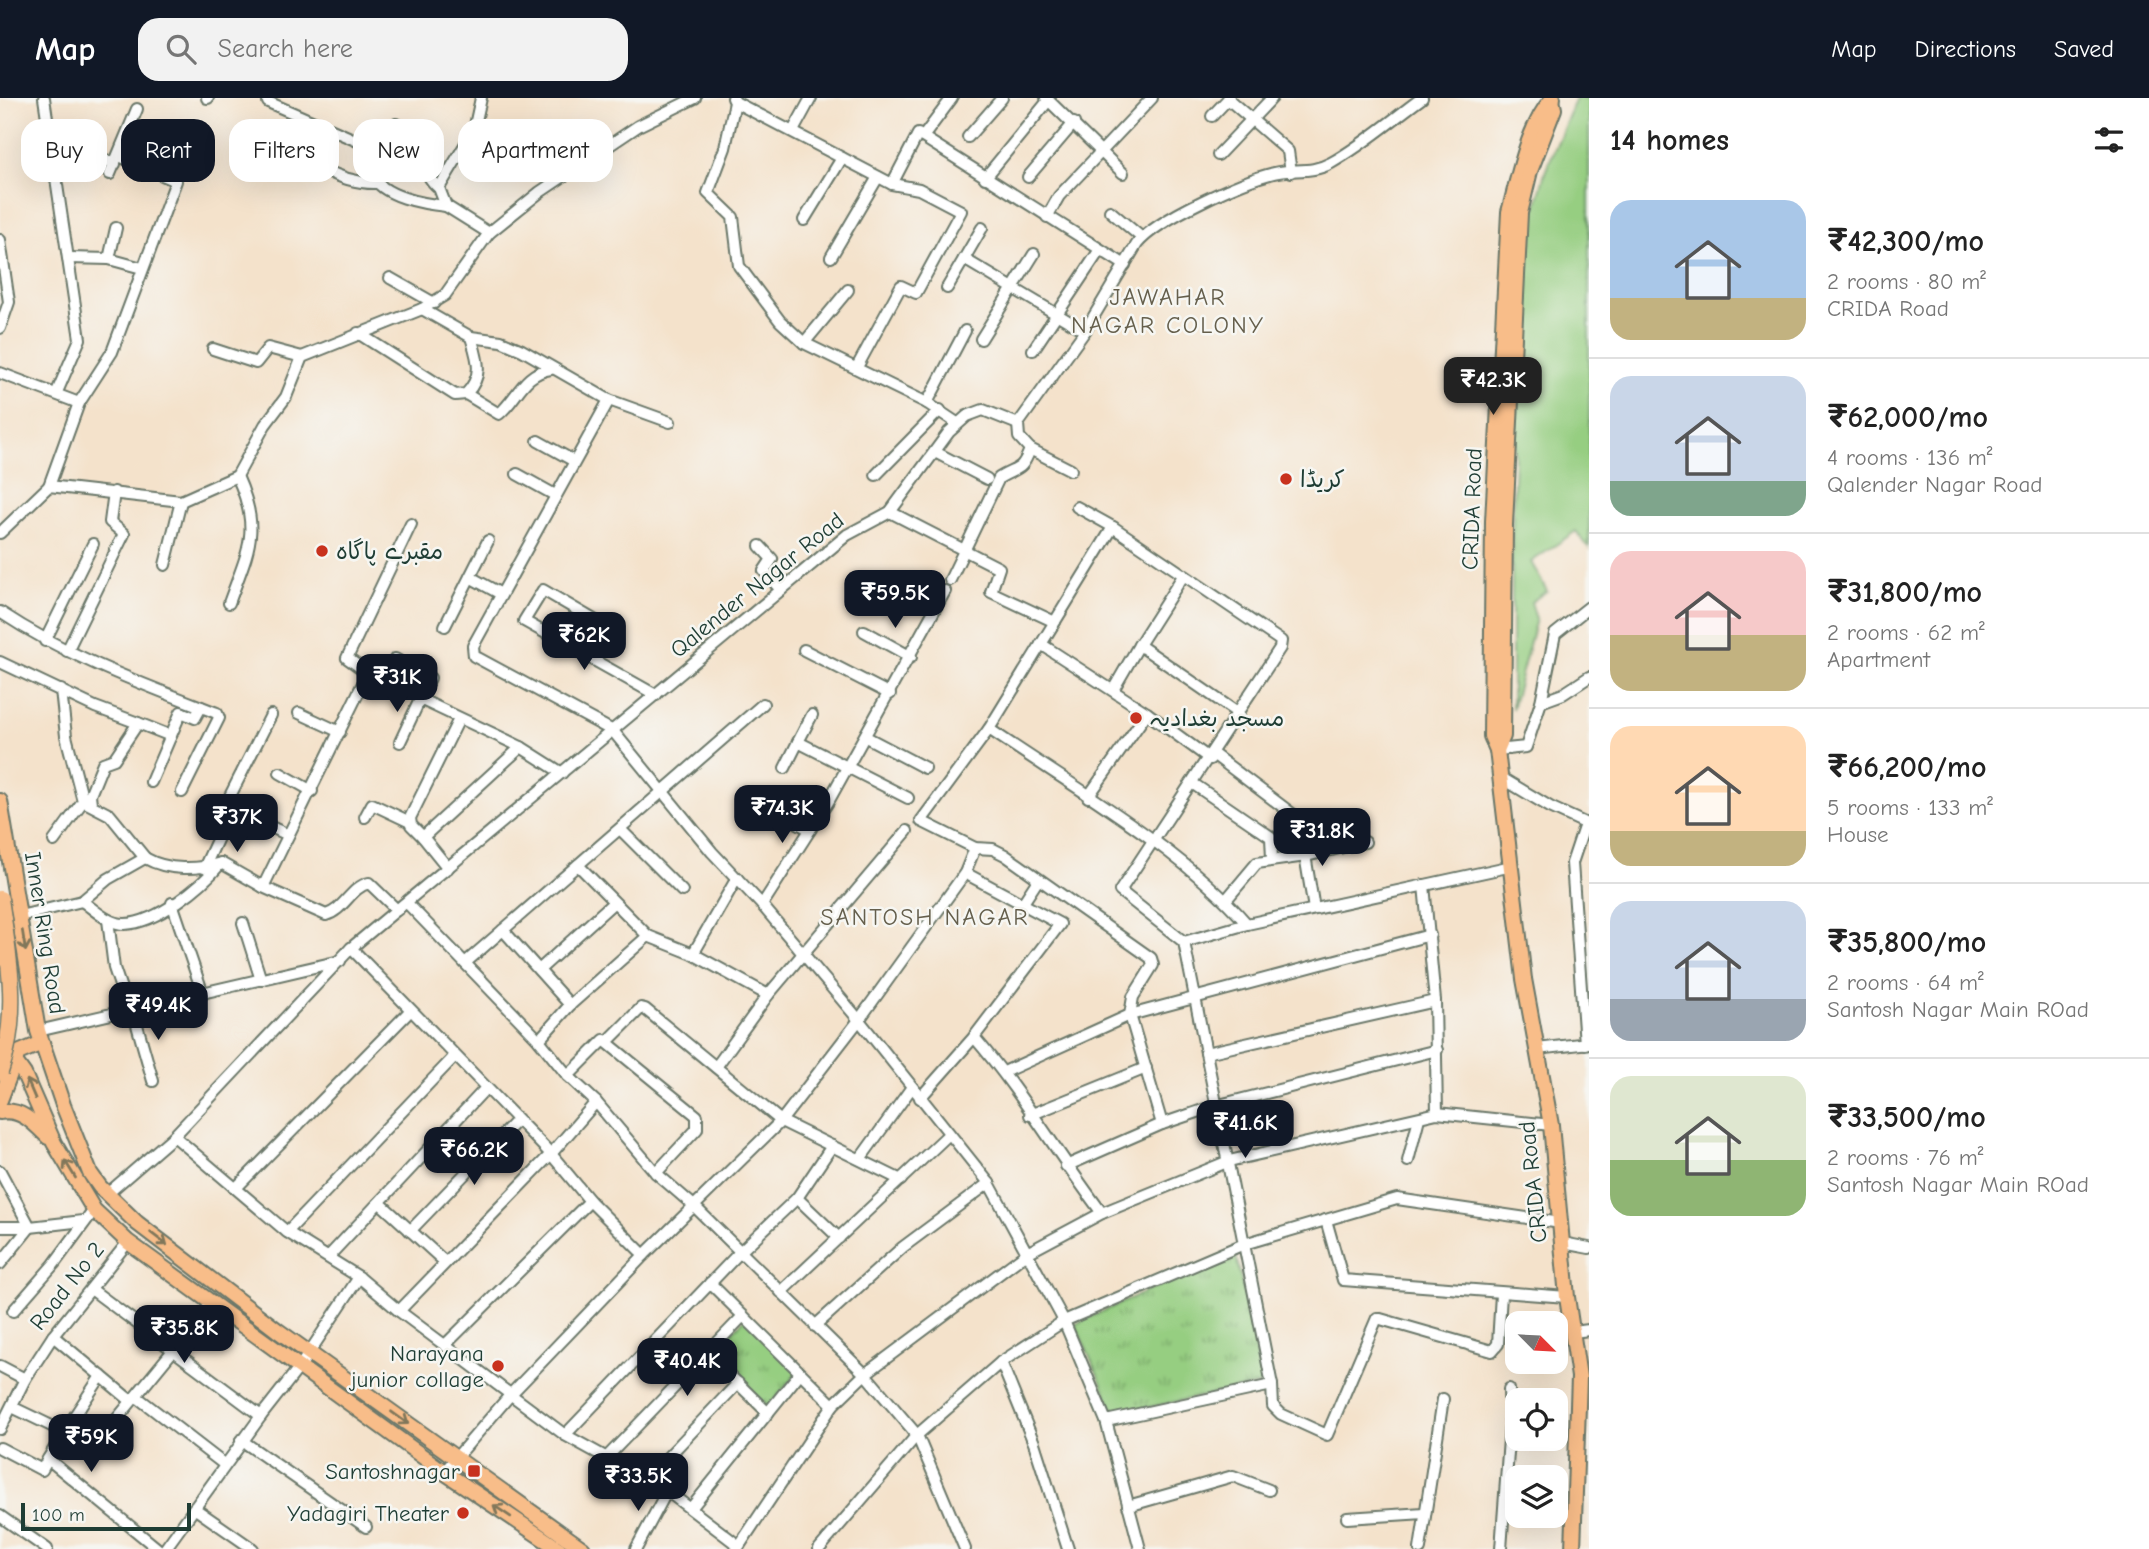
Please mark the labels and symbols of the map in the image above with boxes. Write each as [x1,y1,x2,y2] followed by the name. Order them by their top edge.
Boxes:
[1071,283,1265,339] district label: JAWAHAR NAGAR COLONY
[1436,358,1550,417] pin: ₹42.3K
[1456,448,1488,570] street label: CRIDA Road
[1300,466,1345,493] place label: کریڈا
[1278,471,1294,487] marker: کریڈا
[665,507,849,663] street label: Qalender Nagar Road
[336,538,443,566] place label: مقبرے پاگاہ
[314,543,330,559] marker: مقبرے پاگاہ
[838,570,952,630] pin: ₹59.5K
[543,612,625,672] pin: ₹62K
[356,654,438,714] pin: ₹31K
[1150,705,1284,732] place label: مسجد بغدادیہ
[1128,710,1144,726] marker: مسجد بغدادیہ
[725,786,839,845] pin: ₹74.3K
[196,794,278,854] pin: ₹37K
[1265,808,1379,868] pin: ₹31.8K
[19,850,71,1016] street label: Inner Ring Road
[820,903,1030,931] district label: SANTOSH NAGAR
[18,929,31,952] one-way arrow
[101,982,215,1042] pin: ₹49.4K
[24,1079,37,1101] one-way arrow
[1188,1100,1302,1160] pin: ₹41.6K
[1513,1120,1553,1244] street label: CRIDA Road
[417,1128,531,1187] pin: ₹66.2K
[63,1160,77,1180] one-way arrow
[149,1232,167,1247] one-way arrow
[24,1237,110,1335] street label: Road No 2
[127,1306,241,1365] pin: ₹35.8K
[1505,1311,1568,1374] north arrow
[630,1338,744,1398] pin: ₹40.4K
[348,1340,484,1393] place label: Narayana junior collage
[490,1358,506,1374] marker: Narayana junior collage
[390,1411,409,1425] one-way arrow
[50,1414,132,1474] pin: ₹59K
[581,1454,695,1513] pin: ₹33.5K
[325,1458,461,1485] place label: Santoshnagar
[466,1463,482,1479] marker: Santoshnagar
[21,1500,191,1532] scale bar
[287,1500,450,1527] place label: Yadagiri Theater
[493,1504,512,1518] one-way arrow
[455,1505,471,1521] marker: Yadagiri Theater

